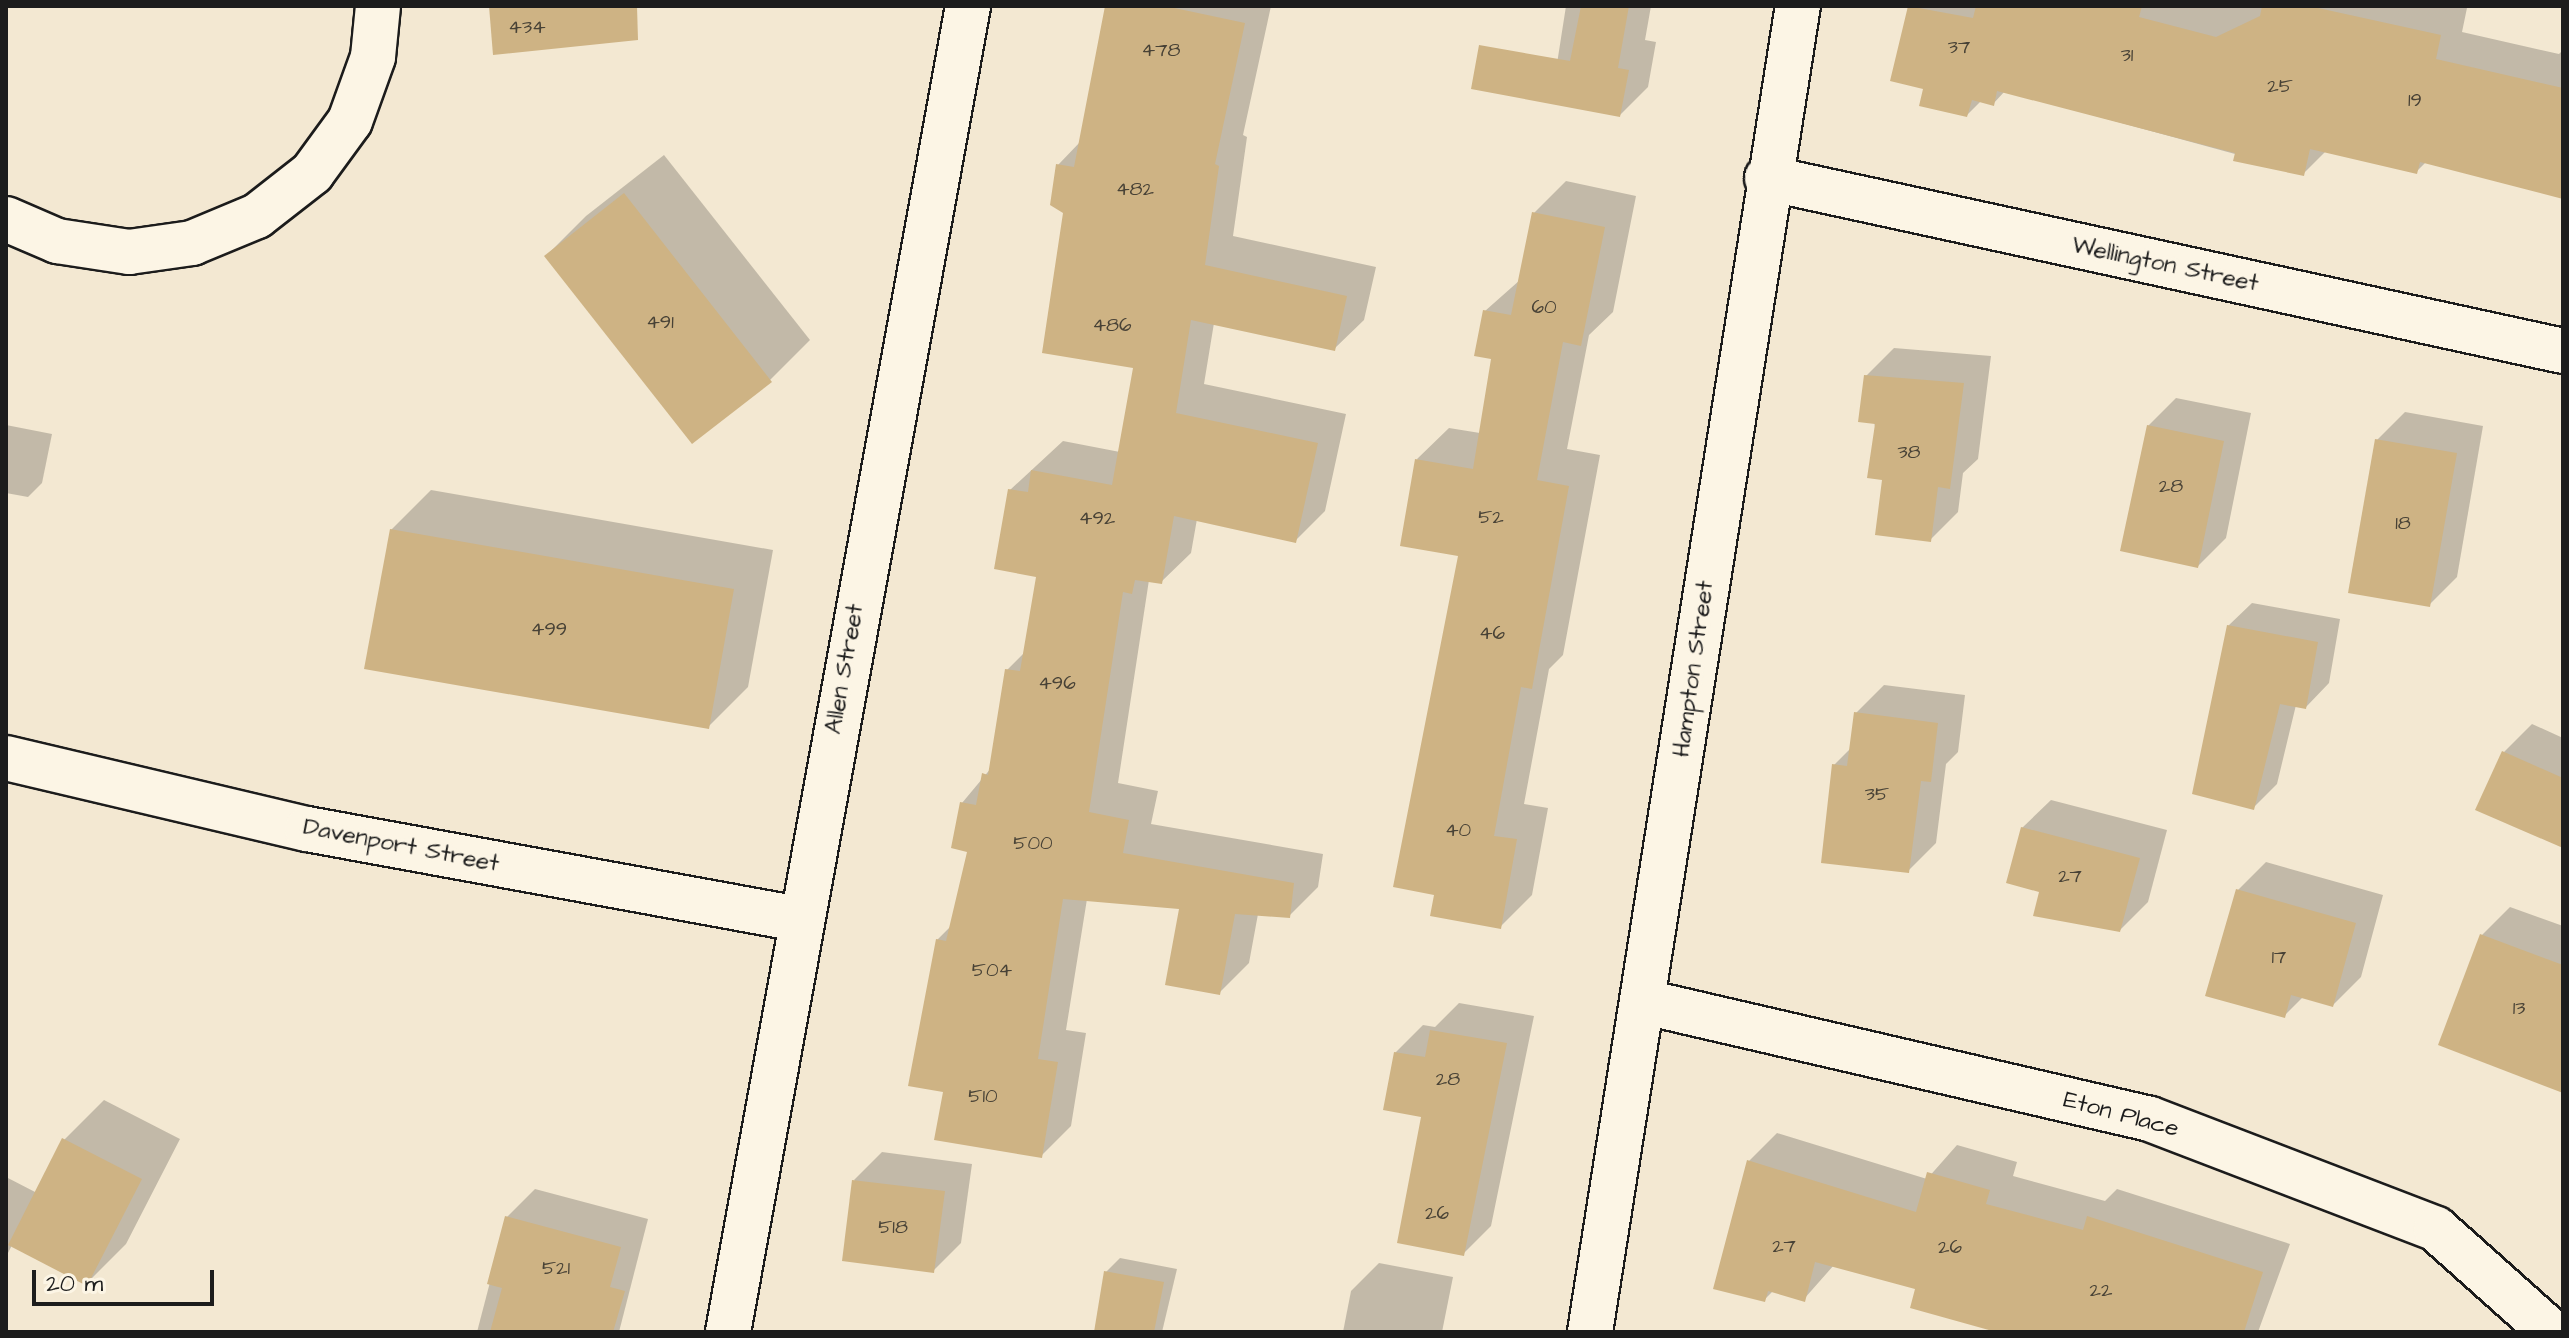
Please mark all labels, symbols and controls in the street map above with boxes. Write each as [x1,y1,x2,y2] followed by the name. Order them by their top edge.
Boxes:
[508,15,546,39] house number: 434
[1948,35,1970,59] house number: 37
[1142,38,1180,62] house number: 478
[2121,43,2133,67] house number: 31
[2267,74,2293,98] house number: 25
[2408,88,2422,112] house number: 19
[1116,177,1154,201] house number: 482
[2069,231,2261,299] street label: Wellington Street
[1531,295,1557,319] house number: 60
[646,310,674,334] house number: 491
[1092,313,1132,337] house number: 486
[1897,440,1921,464] house number: 38
[2159,474,2183,498] house number: 28
[1478,505,1504,529] house number: 52
[1079,506,1115,530] house number: 492
[2395,511,2411,535] house number: 18
[1667,579,1721,759] street label: Hampton Street
[819,602,871,736] street label: Allen Street
[531,617,567,641] house number: 499
[1479,621,1505,645] house number: 46
[1038,671,1076,695] house number: 496
[1865,782,1889,806] house number: 35
[301,813,501,879] street label: Davenport Street
[1445,818,1471,842] house number: 40
[1013,831,1053,855] house number: 500
[2058,864,2082,888] house number: 27
[2272,945,2286,969] house number: 17
[972,958,1012,982] house number: 504
[2513,996,2525,1020] house number: 13
[1436,1067,1460,1091] house number: 28
[968,1084,998,1108] house number: 510
[2060,1086,2182,1144] street label: Eton Place
[1425,1201,1449,1225] house number: 26
[878,1215,908,1239] house number: 518
[1772,1234,1796,1258] house number: 27
[1938,1235,1962,1259] house number: 26
[36,1254,218,1304] scale bar
[542,1256,570,1280] house number: 521
[46,1267,103,1301] text: 20 m
[2090,1278,2112,1302] house number: 22

